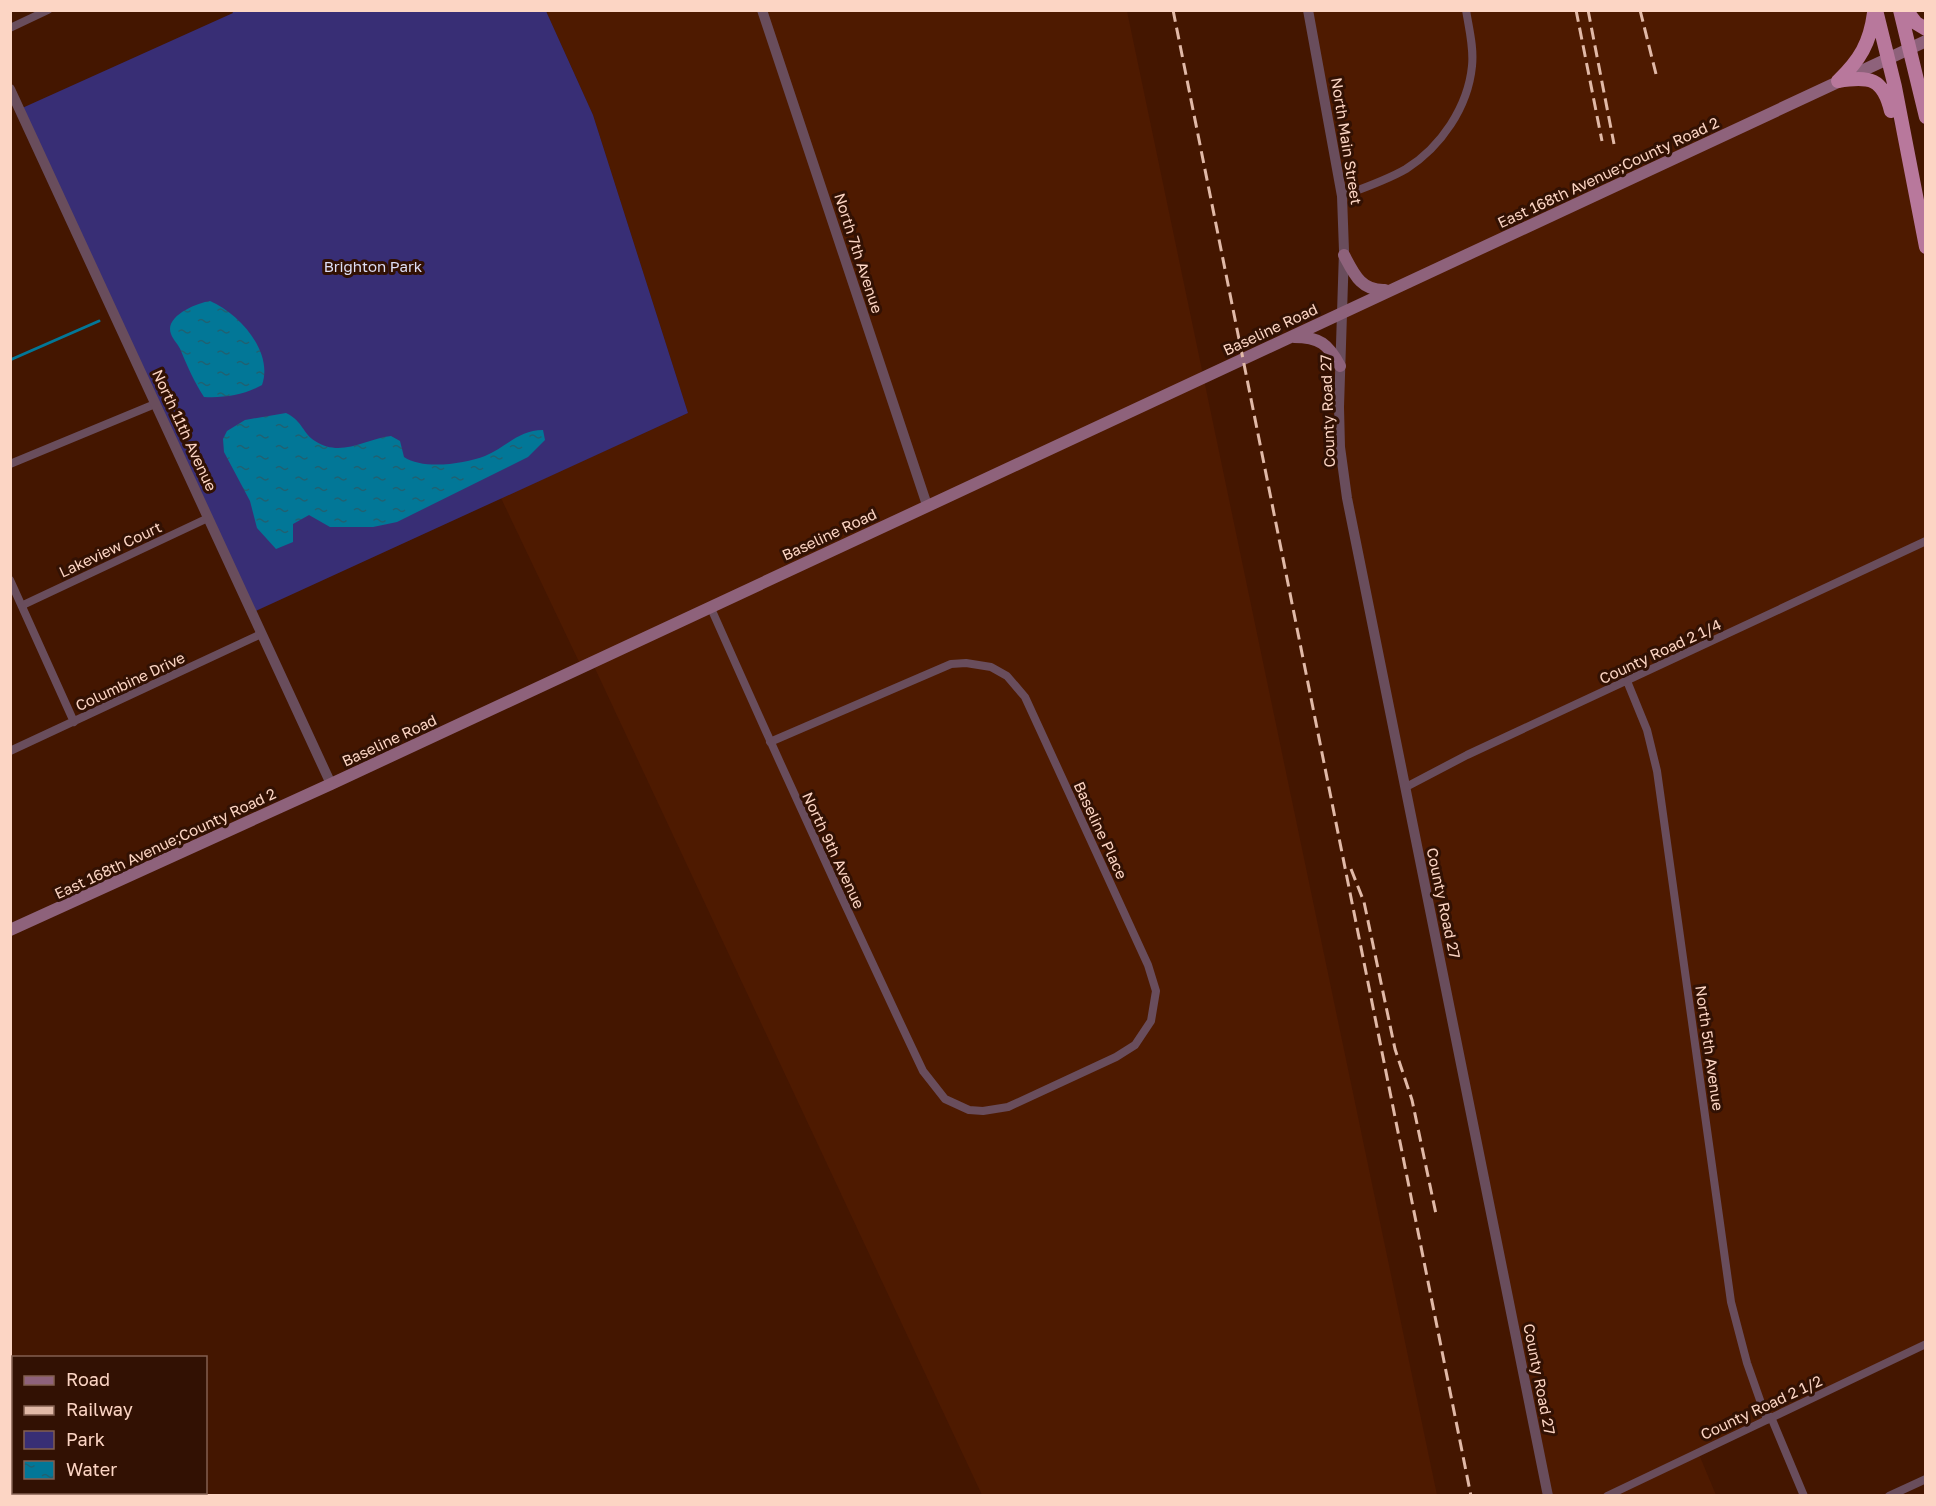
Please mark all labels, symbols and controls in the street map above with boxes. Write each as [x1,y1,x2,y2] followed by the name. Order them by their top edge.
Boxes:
[1328,76,1366,206] street label: North Main Street
[1494,113,1722,231] street label: East 168th Avenue;County Road 2
[831,191,887,316] street label: North 7th Avenue
[324,257,423,275] park label: Brighton Park
[1220,299,1320,359] street label: Baseline Road
[1316,354,1338,468] street label: County Road 27
[149,366,221,494] street label: North 11th Avenue
[779,504,879,564] street label: Baseline Road
[56,517,164,581] street label: Lakeview Court
[1596,615,1724,687] street label: County Road 2 1/4
[73,648,188,714] street label: Columbine Drive
[339,710,439,770] street label: Baseline Road
[1071,778,1132,882] street label: Baseline Place
[51,784,279,902] street label: East 168th Avenue;County Road 2
[799,789,869,911] street label: North 9th Avenue
[1423,846,1465,960] street label: County Road 27
[1692,984,1728,1112] street label: North 5th Avenue
[1520,1322,1560,1436] street label: County Road 27
[12,1356,207,1494] legend
[66,1368,110,1390] text: Road
[1697,1371,1825,1443] street label: County Road 2 1/2
[66,1398,133,1420] text: Railway
[66,1428,105,1450] text: Park
[66,1458,117,1480] text: Water

